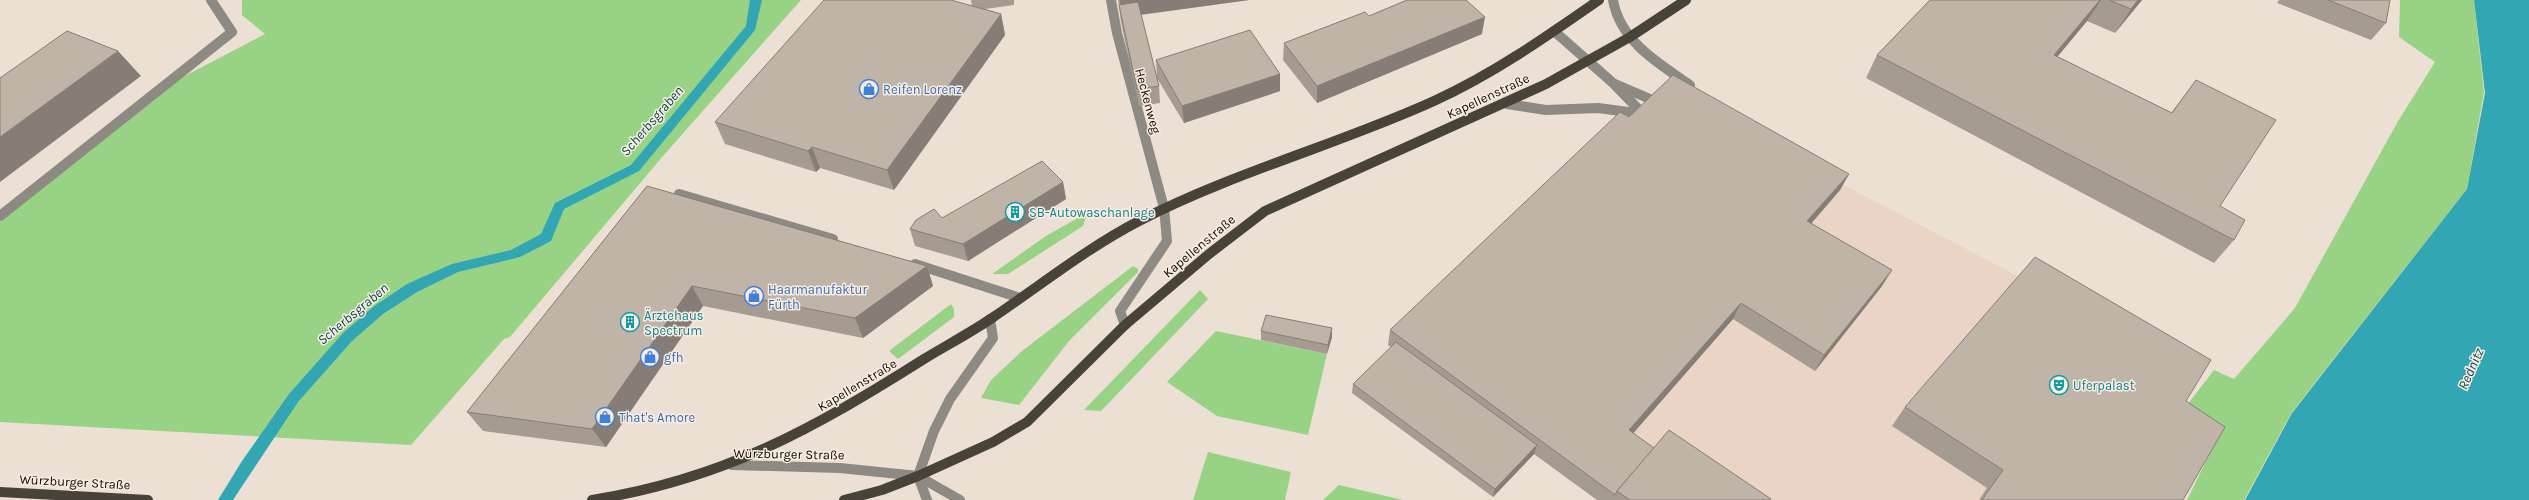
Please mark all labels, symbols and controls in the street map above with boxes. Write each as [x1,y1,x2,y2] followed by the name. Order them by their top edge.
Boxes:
[1132,67,1164,136] street label: Heckenweg
[1444,70,1532,122] street label: Kapellenstraße
[858,78,880,100] shop icon: Reifen Lorenz
[617,82,687,160] water label: Scherbsgraben
[883,82,962,97] place label: Reifen Lorenz
[1004,201,1026,223] building icon: SB-Autowaschanlage
[1029,205,1155,220] place label: SB-Autowaschanlage
[1160,211,1238,280] street label: Kapellenstraße
[314,279,392,349] water label: Scherbsgraben
[768,282,867,312] place label: Haarmanufaktur Fürth
[743,285,765,307] shop icon: Haarmanufaktur Fürth
[644,307,704,338] place label: Ärztehaus Spectrum
[619,311,641,333] building icon: Ärztehaus Spectrum
[639,346,661,368] shop icon: gfh
[2454,346,2488,392] water label: Rednitz
[664,350,684,365] place label: gfh
[815,355,899,414] street label: Kapellenstraße
[2048,374,2070,396] theatre icon: Uferpalast
[2073,378,2135,393] place label: Uferpalast
[594,406,616,428] shop icon: That's Amore
[619,410,696,425] place label: That's Amore
[733,446,845,462] street label: Würzburger Straße
[19,472,131,492] street label: Würzburger Straße

